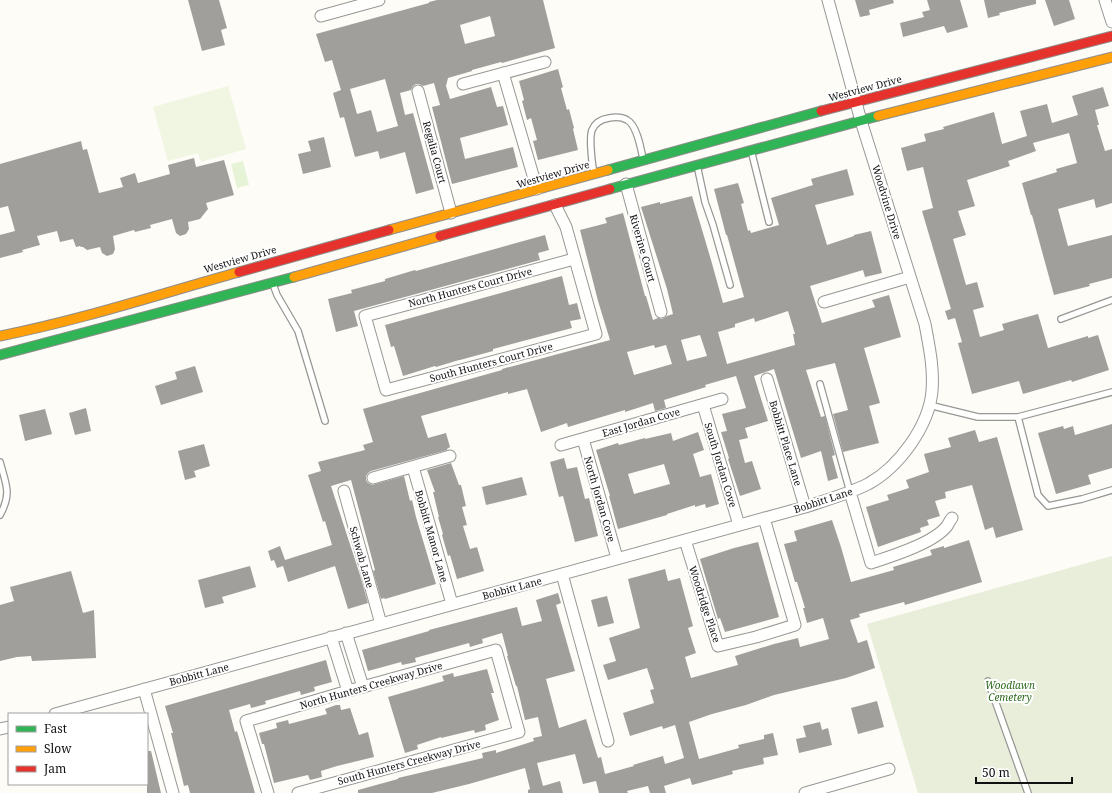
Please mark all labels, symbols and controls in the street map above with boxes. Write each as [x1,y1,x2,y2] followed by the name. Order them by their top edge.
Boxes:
[827,72,903,104] street label: Westview Drive
[420,119,450,185] street label: Regalia Court
[515,157,591,191] street label: Westview Drive
[869,163,905,241] street label: Woodvine Drive
[627,213,659,284] street label: Riverine Court
[202,242,278,276] street label: Westview Drive
[407,264,533,310] street label: North Hunters Court Drive
[428,339,554,385] street label: South Hunters Court Drive
[766,399,806,487] street label: Bobbitt Place Lane
[600,404,682,440] street label: East Jordan Cove
[701,421,741,509] street label: South Jordan Cove
[581,455,619,543] street label: North Jordan Cove
[792,484,854,516] street label: Bobbitt Lane
[412,488,452,584] street label: Bobbitt Manor Lane
[347,525,377,589] street label: Schwab Lane
[686,564,724,644] street label: Woodridge Place
[481,573,543,603] street label: Bobbitt Lane
[298,658,444,712] street label: North Hunters Creekway Drive
[168,659,230,689] street label: Bobbitt Lane
[985,678,1035,704] park label: Woodlawn Cemetery
[8,713,148,785] legend
[44,720,67,737] text: Fast
[336,736,482,788] street label: South Hunters Creekway Drive
[44,740,72,757] text: Slow
[976,759,1072,785] scale bar
[43,760,66,777] text: Jam
[982,764,1010,781] text: 50 m

